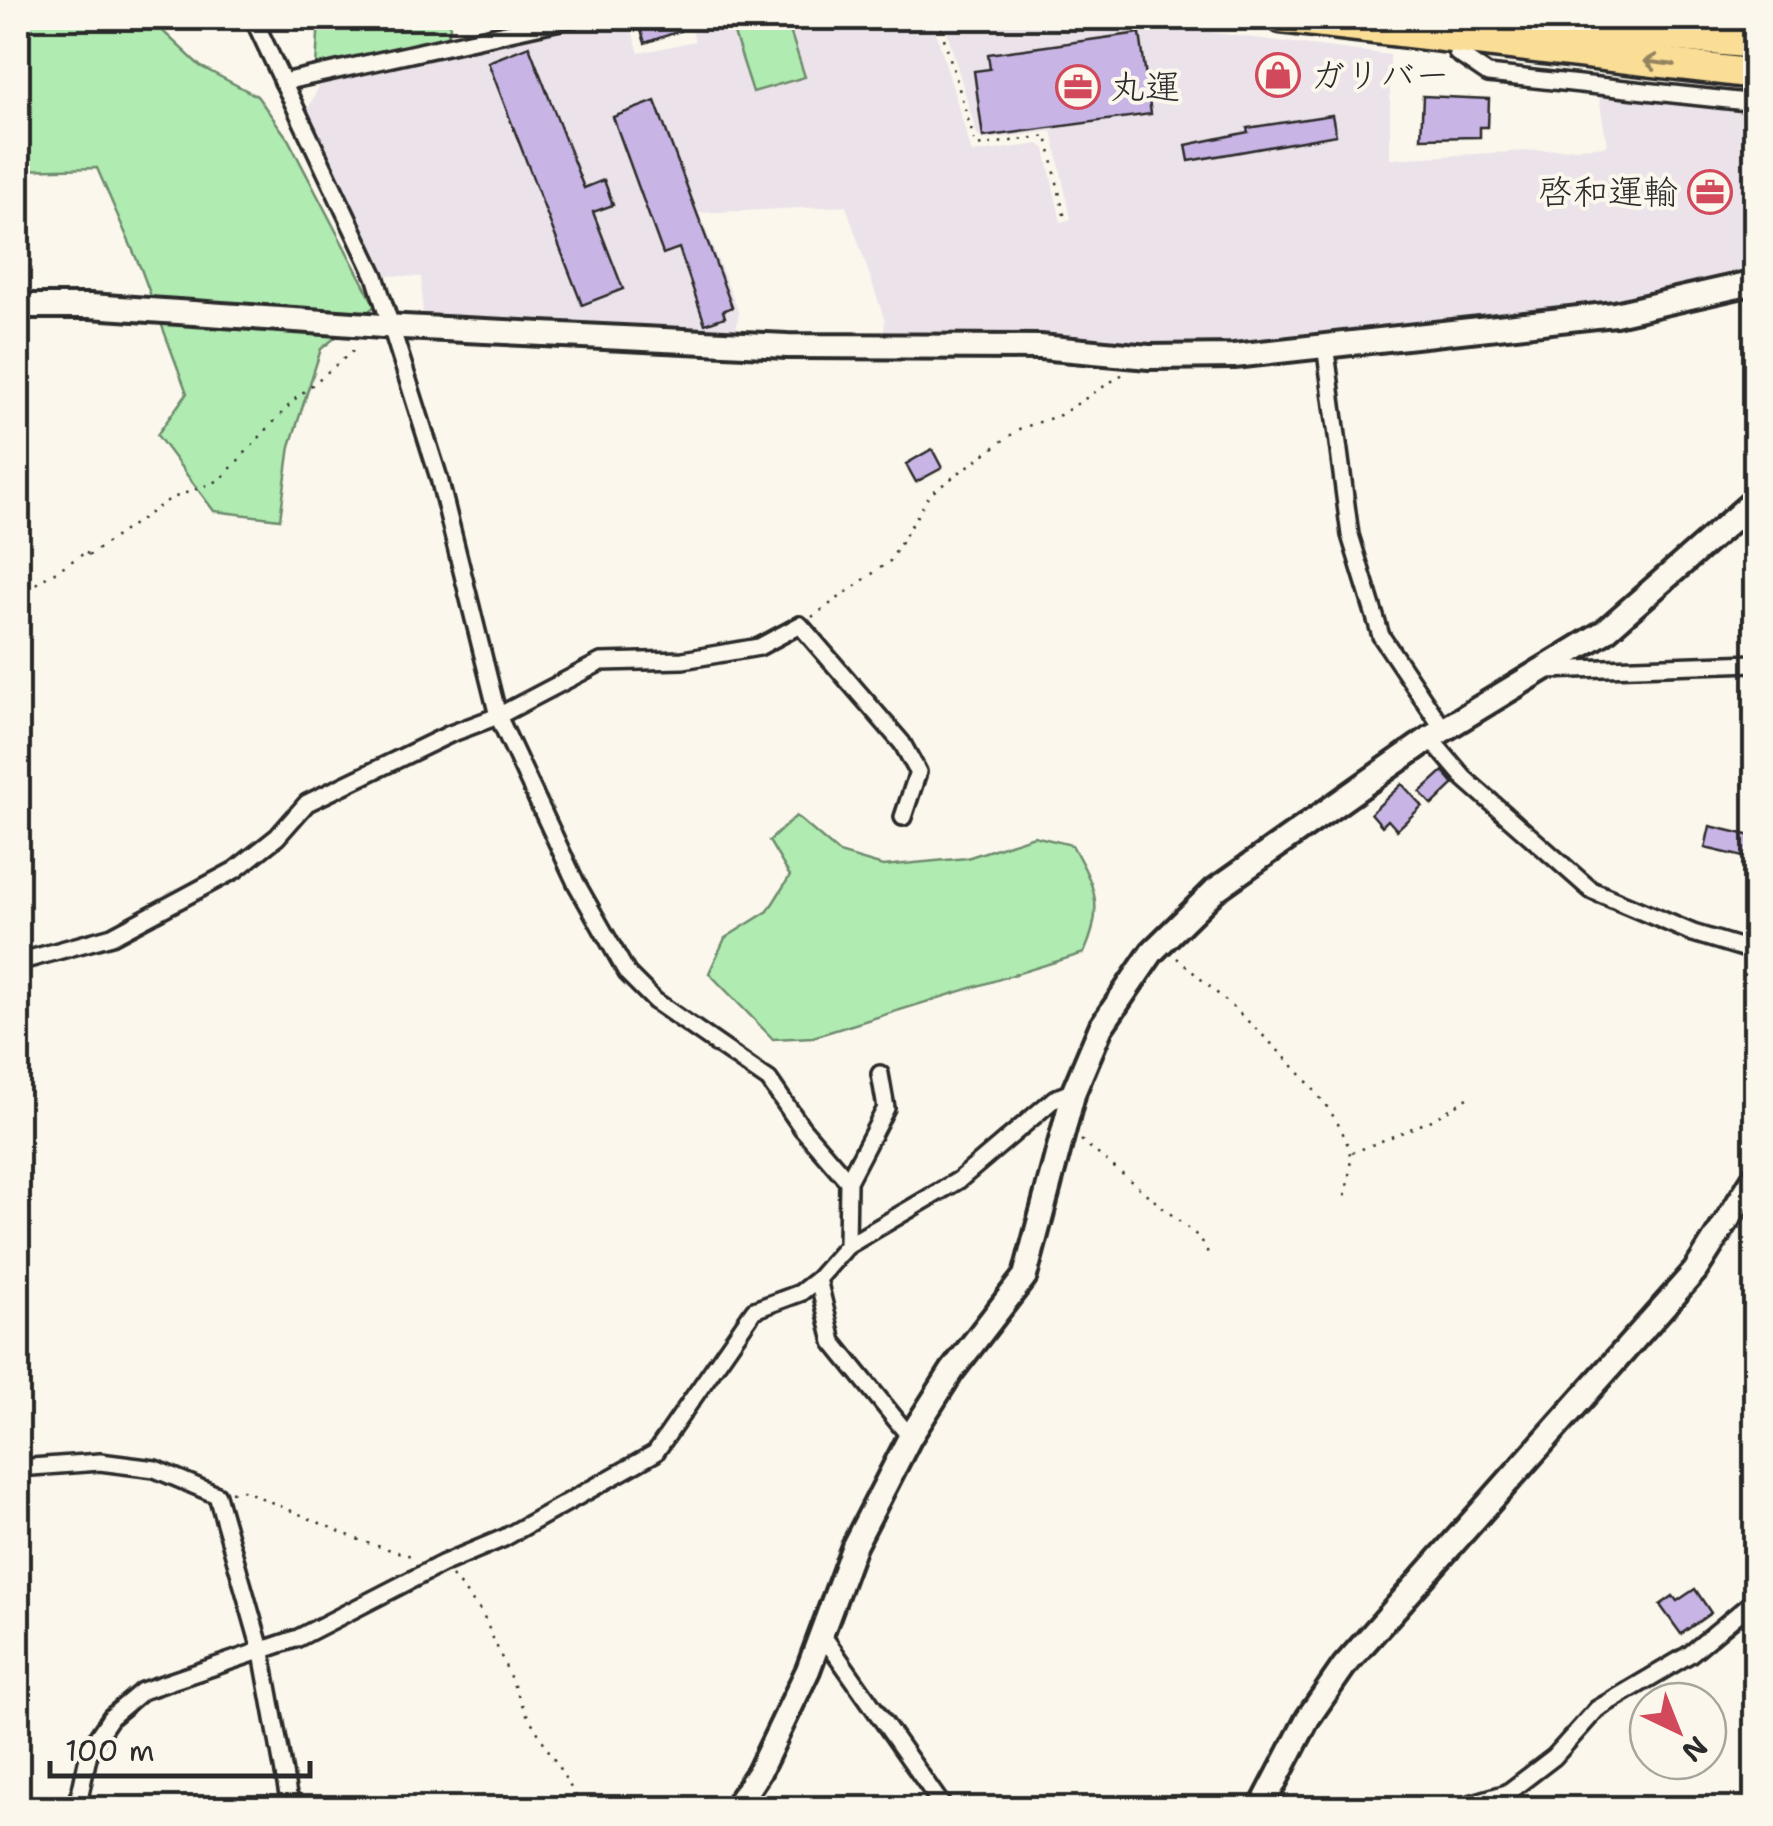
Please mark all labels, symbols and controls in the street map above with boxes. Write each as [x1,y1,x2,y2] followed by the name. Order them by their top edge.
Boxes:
[1310,51,1450,98] place label: ガリバー
[1255,52,1301,98] shop icon: ガリバー
[1643,53,1675,72] one-way arrow
[1110,63,1180,110] place label: 丸運
[1055,64,1101,110] office icon: 丸運
[1538,168,1678,215] place label: 啓和運輸
[1687,169,1733,215] office icon: 啓和運輸
[1628,1681,1728,1781] north arrow
[50,1716,310,1778] scale bar
[1674,1728,1716,1771] text: N
[65,1730,155,1771] text: 100 m

